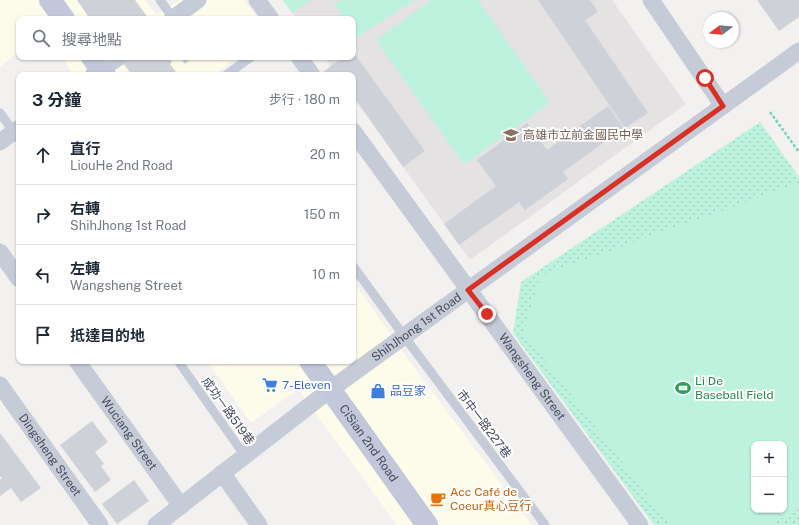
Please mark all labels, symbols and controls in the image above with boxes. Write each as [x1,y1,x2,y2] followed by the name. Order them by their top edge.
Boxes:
[703,12,739,48] north arrow
[16,16,356,60] search box
[30,27,52,49] icon: search
[62,31,122,48] text: 搜尋地點
[696,69,714,87] route start
[32,90,81,110] text: 3 分鐘
[269,92,340,107] text: 步行 · 180 m
[502,126,520,144] school or university icon: 高雄市立前金國民中學
[523,128,643,142] place label: 高雄市立前金國民中學
[70,140,100,157] text: 直行
[32,144,54,166] icon: ahead
[310,147,340,162] text: 20 m
[70,158,173,173] text: LiouHe 2nd Road
[70,200,100,217] text: 右轉
[32,204,54,226] icon: right
[304,207,340,222] text: 150 m
[70,218,186,233] text: ShihJhong 1st Road
[70,260,100,277] text: 左轉
[32,264,54,286] icon: left
[312,267,340,282] text: 10 m
[70,278,183,293] text: Wangsheng Street
[369,290,464,364] street label: ShihJhong 1st Road
[478,305,496,323] route end
[32,324,54,346] icon: arrive
[70,327,145,344] text: 抵達目的地
[496,331,568,423] street label: Wangsheng Street
[199,374,257,448] street label: 成功一路519巷
[695,374,774,402] place label: Li De Baseball Field
[261,376,279,394] supermarket icon: 7-Eleven
[282,378,331,392] place label: 7-Eleven
[674,379,692,397] sports icon: Li De Baseball Field
[369,382,387,400] shop icon: 品豆家
[390,384,426,398] place label: 品豆家
[454,387,514,461] street label: 市中一路227巷
[98,394,160,473] street label: Wuciang Street
[336,402,401,484] street label: CiSian 2nd Road
[16,411,84,499] street label: Dingsheng Street
[751,441,787,513] map controls
[751,441,787,477] button: +
[751,477,787,513] button: −
[450,485,532,513] place label: Acc Café de Coeur真心豆行
[429,490,447,508] cafe icon: Acc Café de Coeur真心豆行

